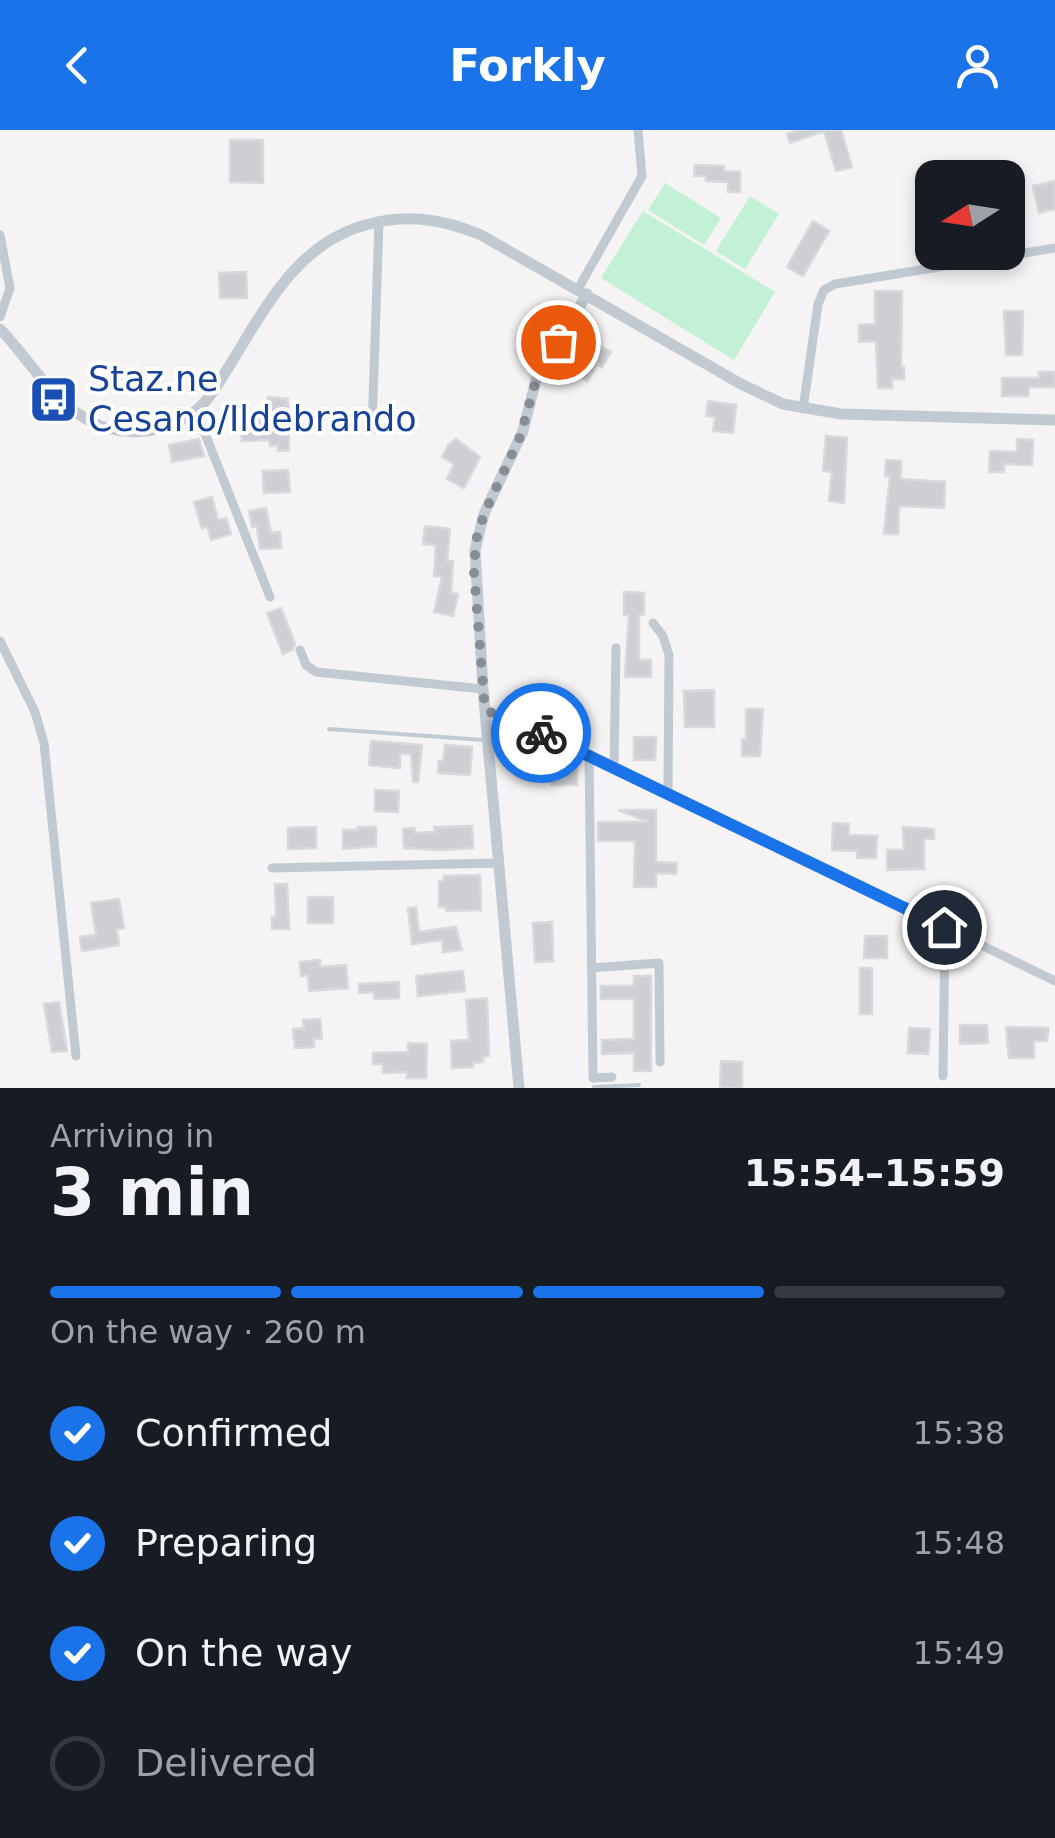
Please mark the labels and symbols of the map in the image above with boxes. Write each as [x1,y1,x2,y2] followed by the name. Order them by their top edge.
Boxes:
[915,160,1025,270] north arrow
[516,300,601,385] pin
[88,359,417,439] place label: Staz.ne Cesano/Ildebrando
[27,373,79,425] bus stop icon: Staz.ne Cesano/Ildebrando
[491,683,591,783] courier
[902,885,987,970] pin

